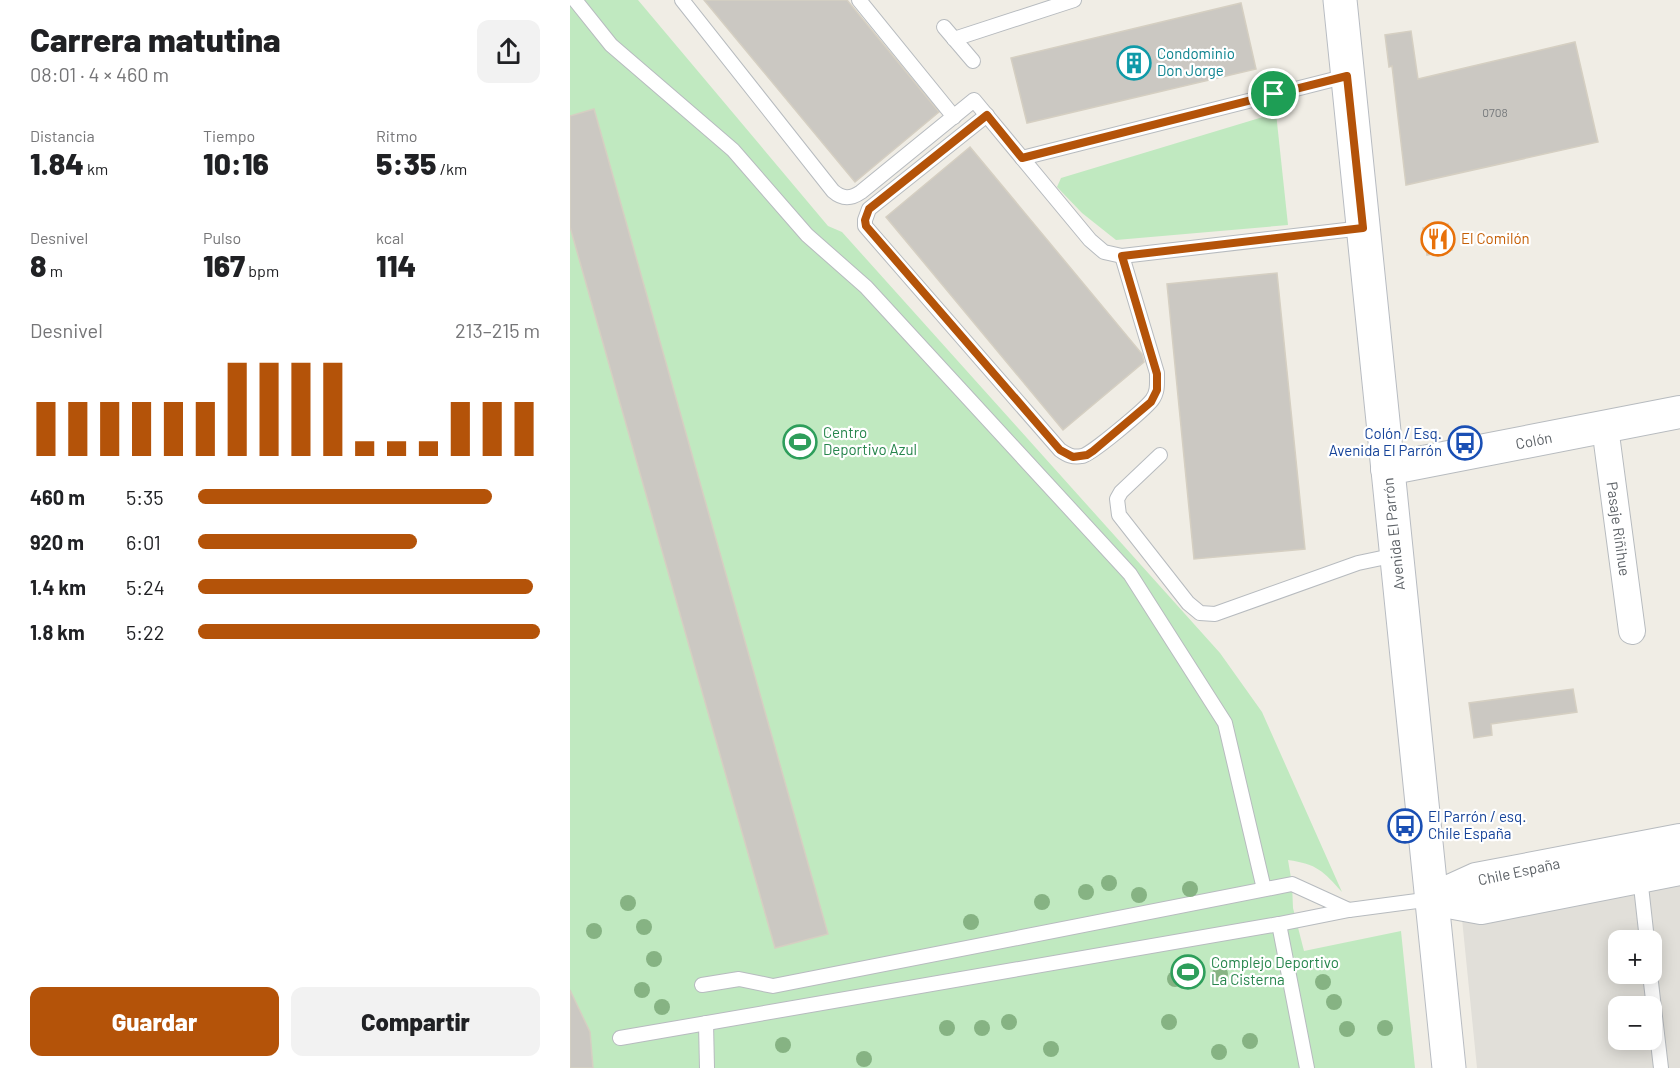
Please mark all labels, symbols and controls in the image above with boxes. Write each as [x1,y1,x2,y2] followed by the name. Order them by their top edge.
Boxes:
[30,19,281,59] text: Carrera matutina
[477,20,540,83] button: share
[1157,44,1235,79] place label: Condominio Don Jorge
[1116,45,1152,81] building icon: Condominio Don Jorge
[30,62,169,86] text: 08:01 · 4 × 460 m
[1248,68,1299,119] pin
[1257,77,1290,110] icon: arrive
[1482,105,1508,119] house number: 0708
[30,126,95,145] text: Distancia
[203,126,255,145] text: Tiempo
[376,126,418,145] text: Ritmo
[30,145,84,181] text: 1.84
[203,145,269,181] text: 10:16
[376,145,436,181] text: 5:35
[84,159,108,178] text: km
[436,159,467,178] text: /km
[1420,221,1456,257] restaurant icon: El Comilón
[30,228,88,247] text: Desnivel
[203,228,241,247] text: Pulso
[376,228,404,247] text: kcal
[1461,229,1530,247] place label: El Comilón
[30,247,46,283] text: 8
[203,247,245,283] text: 167
[376,247,416,283] text: 114
[46,261,63,280] text: m
[245,261,279,280] text: bpm
[30,318,103,342] text: Desnivel
[455,318,540,342] text: 213–215 m
[823,423,917,458] place label: Centro Deportivo Azul
[782,424,818,460] sports icon: Centro Deportivo Azul
[1329,424,1442,459] place label: Colón / Esq. Avenida El Parrón
[1447,425,1483,461] bus stop icon: Colón / Esq. Avenida El Parrón
[1514,428,1554,452] street label: Colón
[1378,477,1408,591] street label: Avenida El Parrón
[1603,481,1635,577] street label: Pasaje Riñihue
[30,485,85,509] text: 460 m
[126,485,164,509] text: 5:35
[30,530,84,554] text: 920 m
[126,530,161,554] text: 6:01
[30,575,86,599] text: 1.4 km
[126,575,165,599] text: 5:24
[30,620,85,644] text: 1.8 km
[126,620,165,644] text: 5:22
[1428,807,1527,842] place label: El Parrón / esq. Chile España
[1387,808,1423,844] bus stop icon: El Parrón / esq. Chile España
[1476,854,1561,889] street label: Chile España
[1608,930,1662,1050] map controls
[1608,930,1662,984] button: +
[1211,953,1339,988] place label: Complejo Deportivo La Cisterna
[1170,954,1206,990] sports icon: Complejo Deportivo La Cisterna
[30,987,279,1056] button: Guardar
[291,987,540,1056] button: Compartir
[1608,996,1662,1050] button: −

